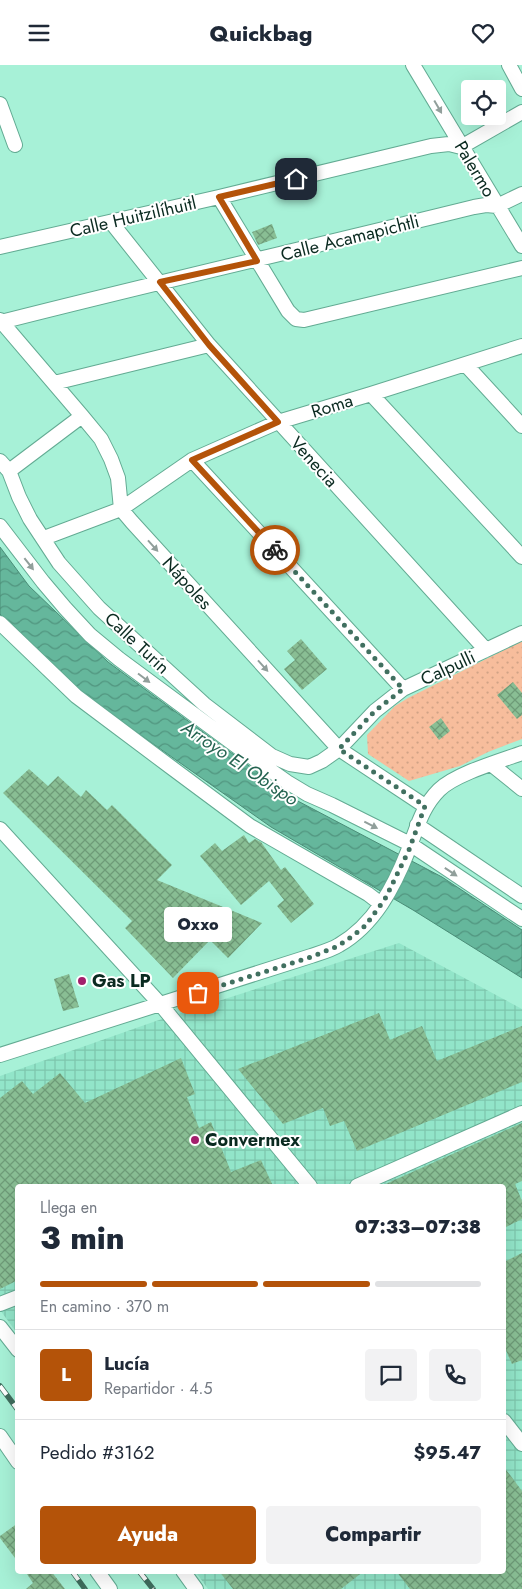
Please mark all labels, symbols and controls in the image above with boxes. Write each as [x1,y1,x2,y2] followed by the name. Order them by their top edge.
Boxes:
[210,17,312,49] text: Quickbag
[25,19,53,47] icon: menu
[469,19,497,47] icon: heart
[461,80,506,125] map controls
[461,80,506,125] button: locate
[434,100,442,115] one-way arrow
[448,136,502,202] street label: Palermo
[275,158,317,200] pin
[282,165,310,193] icon: home
[67,190,199,244] street label: Calle Huitzilíhuitl
[278,208,422,268] street label: Calle Acamapichtli
[308,387,356,425] street label: Roma
[284,431,344,493] street label: Venecia
[250,525,300,575] courier
[261,536,289,564] icon: bike
[147,539,159,551] one-way arrow
[156,551,218,615] street label: Nápoles
[24,558,35,571] one-way arrow
[99,606,175,680] street label: Calle Turín
[416,644,480,692] street label: Calpulli
[257,659,269,671] one-way arrow
[137,673,151,683] one-way arrow
[175,713,304,812] water label: Arroyo El Obispo
[364,821,378,829] one-way arrow
[444,867,457,876] one-way arrow
[164,908,232,943] callout: Oxxo
[177,913,219,936] text: Oxxo
[92,968,151,994] place label: Gas LP
[177,972,219,1014] pin
[76,975,88,987] marker: Gas LP
[184,979,212,1007] icon: bag
[205,1127,300,1153] place label: Convermex
[189,1134,201,1146] marker: Convermex
[40,1196,97,1219] text: Llega en
[355,1213,481,1240] text: 07:33–07:38
[40,1215,125,1261] text: 3 min
[40,1295,169,1318] text: En camino · 370 m
[365,1349,417,1401] button: chat
[429,1349,481,1401] button: phone
[104,1350,149,1377] text: Lucía
[61,1361,71,1388] text: L
[104,1377,212,1400] text: Repartidor · 4.5
[40,1439,154,1466] text: Pedido #3162
[413,1439,481,1466] text: $95.47
[40,1506,256,1564] button: Ayuda
[266,1506,481,1564] button: Compartir

